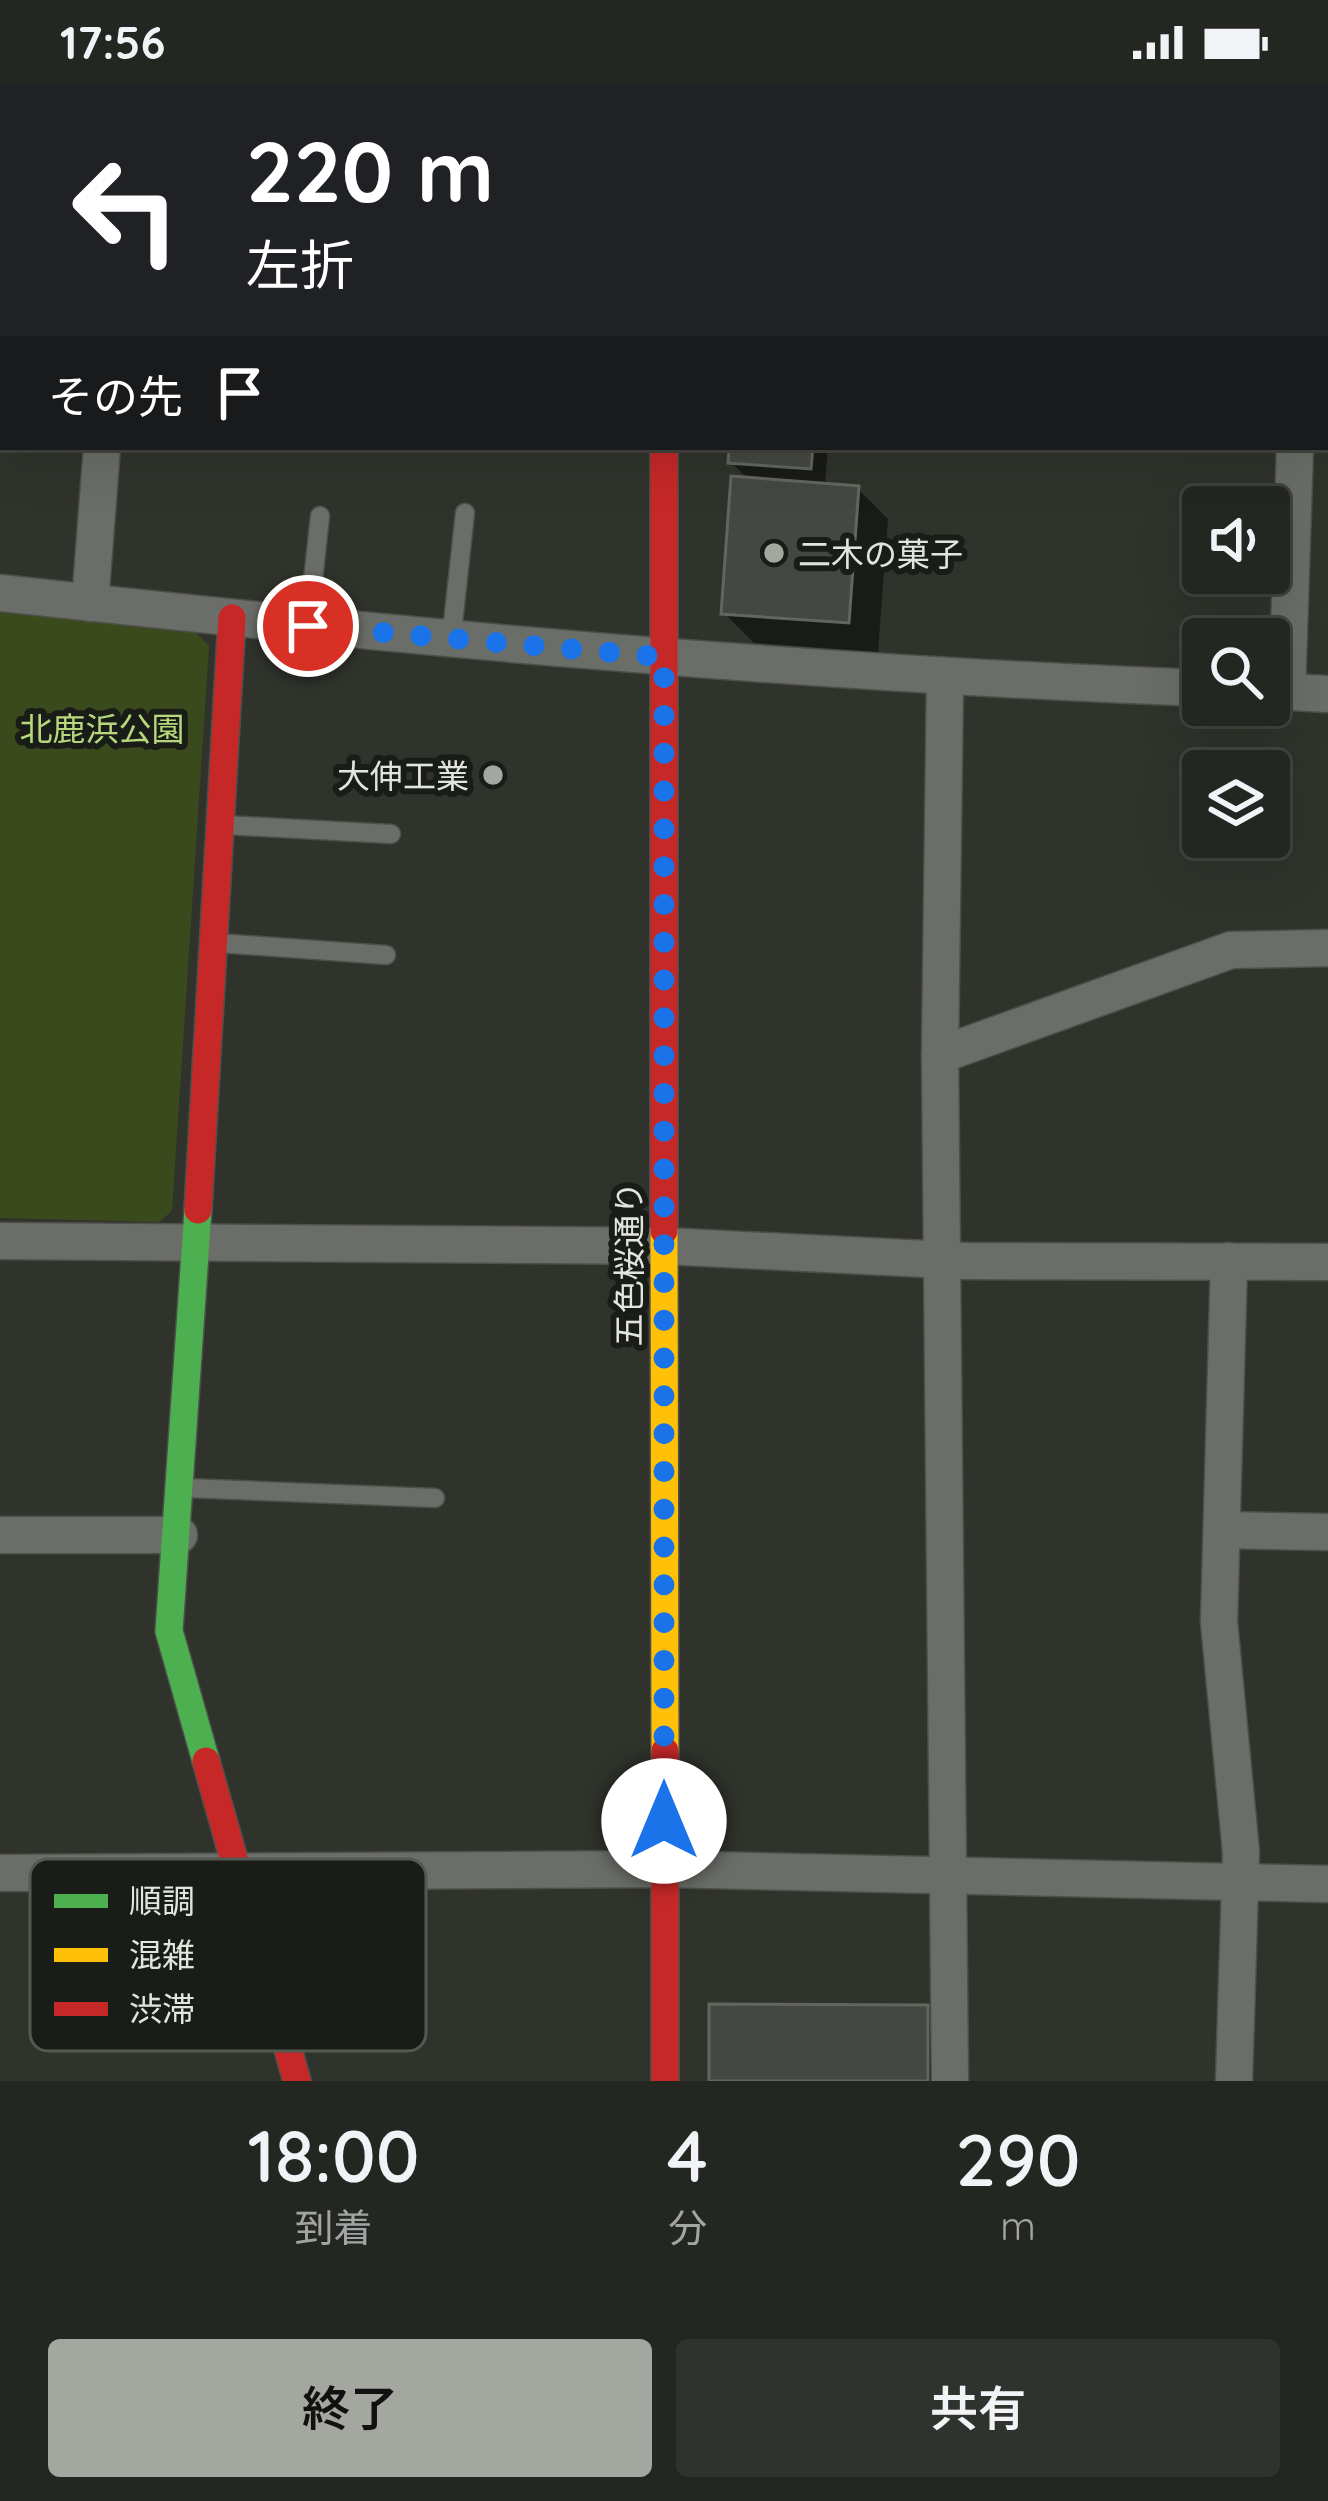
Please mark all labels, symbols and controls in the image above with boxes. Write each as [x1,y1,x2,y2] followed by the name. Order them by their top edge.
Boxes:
[60,14,165,70] text: 17:56
[246,118,494,223] text: 220 m
[48,132,204,288] icon: left
[246,231,354,299] text: 左折
[207,360,273,426] icon: arrive
[48,368,183,424] text: その先
[1182,486,1290,858] map controls
[1182,486,1290,594] button: sound
[798,533,963,574] place label: 二木の菓子
[761,540,787,566] marker: 二木の菓子
[257,575,359,677] pin
[275,593,341,659] icon: arrive
[1182,618,1290,726] button: search
[20,708,185,749] park label: 北鹿浜公園
[1182,750,1290,858] button: layers
[337,755,469,796] place label: 大伸工業
[480,762,506,788] marker: 大伸工業
[608,1182,649,1347] street label: 五色桜通り
[601,1758,727,1884] position arrow
[30,1859,426,2051] legend
[129,1880,195,1921] text: 順調
[129,1934,195,1975] text: 混雑
[129,1988,195,2029] text: 渋滞
[248,2110,419,2200] text: 18:00
[667,2110,708,2200] text: 4
[955,2114,1080,2204] text: 290
[1000,2201,1036,2250] text: m
[294,2203,372,2252] text: 到着
[668,2203,707,2252] text: 分
[48,2339,652,2477] button: 終了
[676,2339,1280,2477] button: 共有

